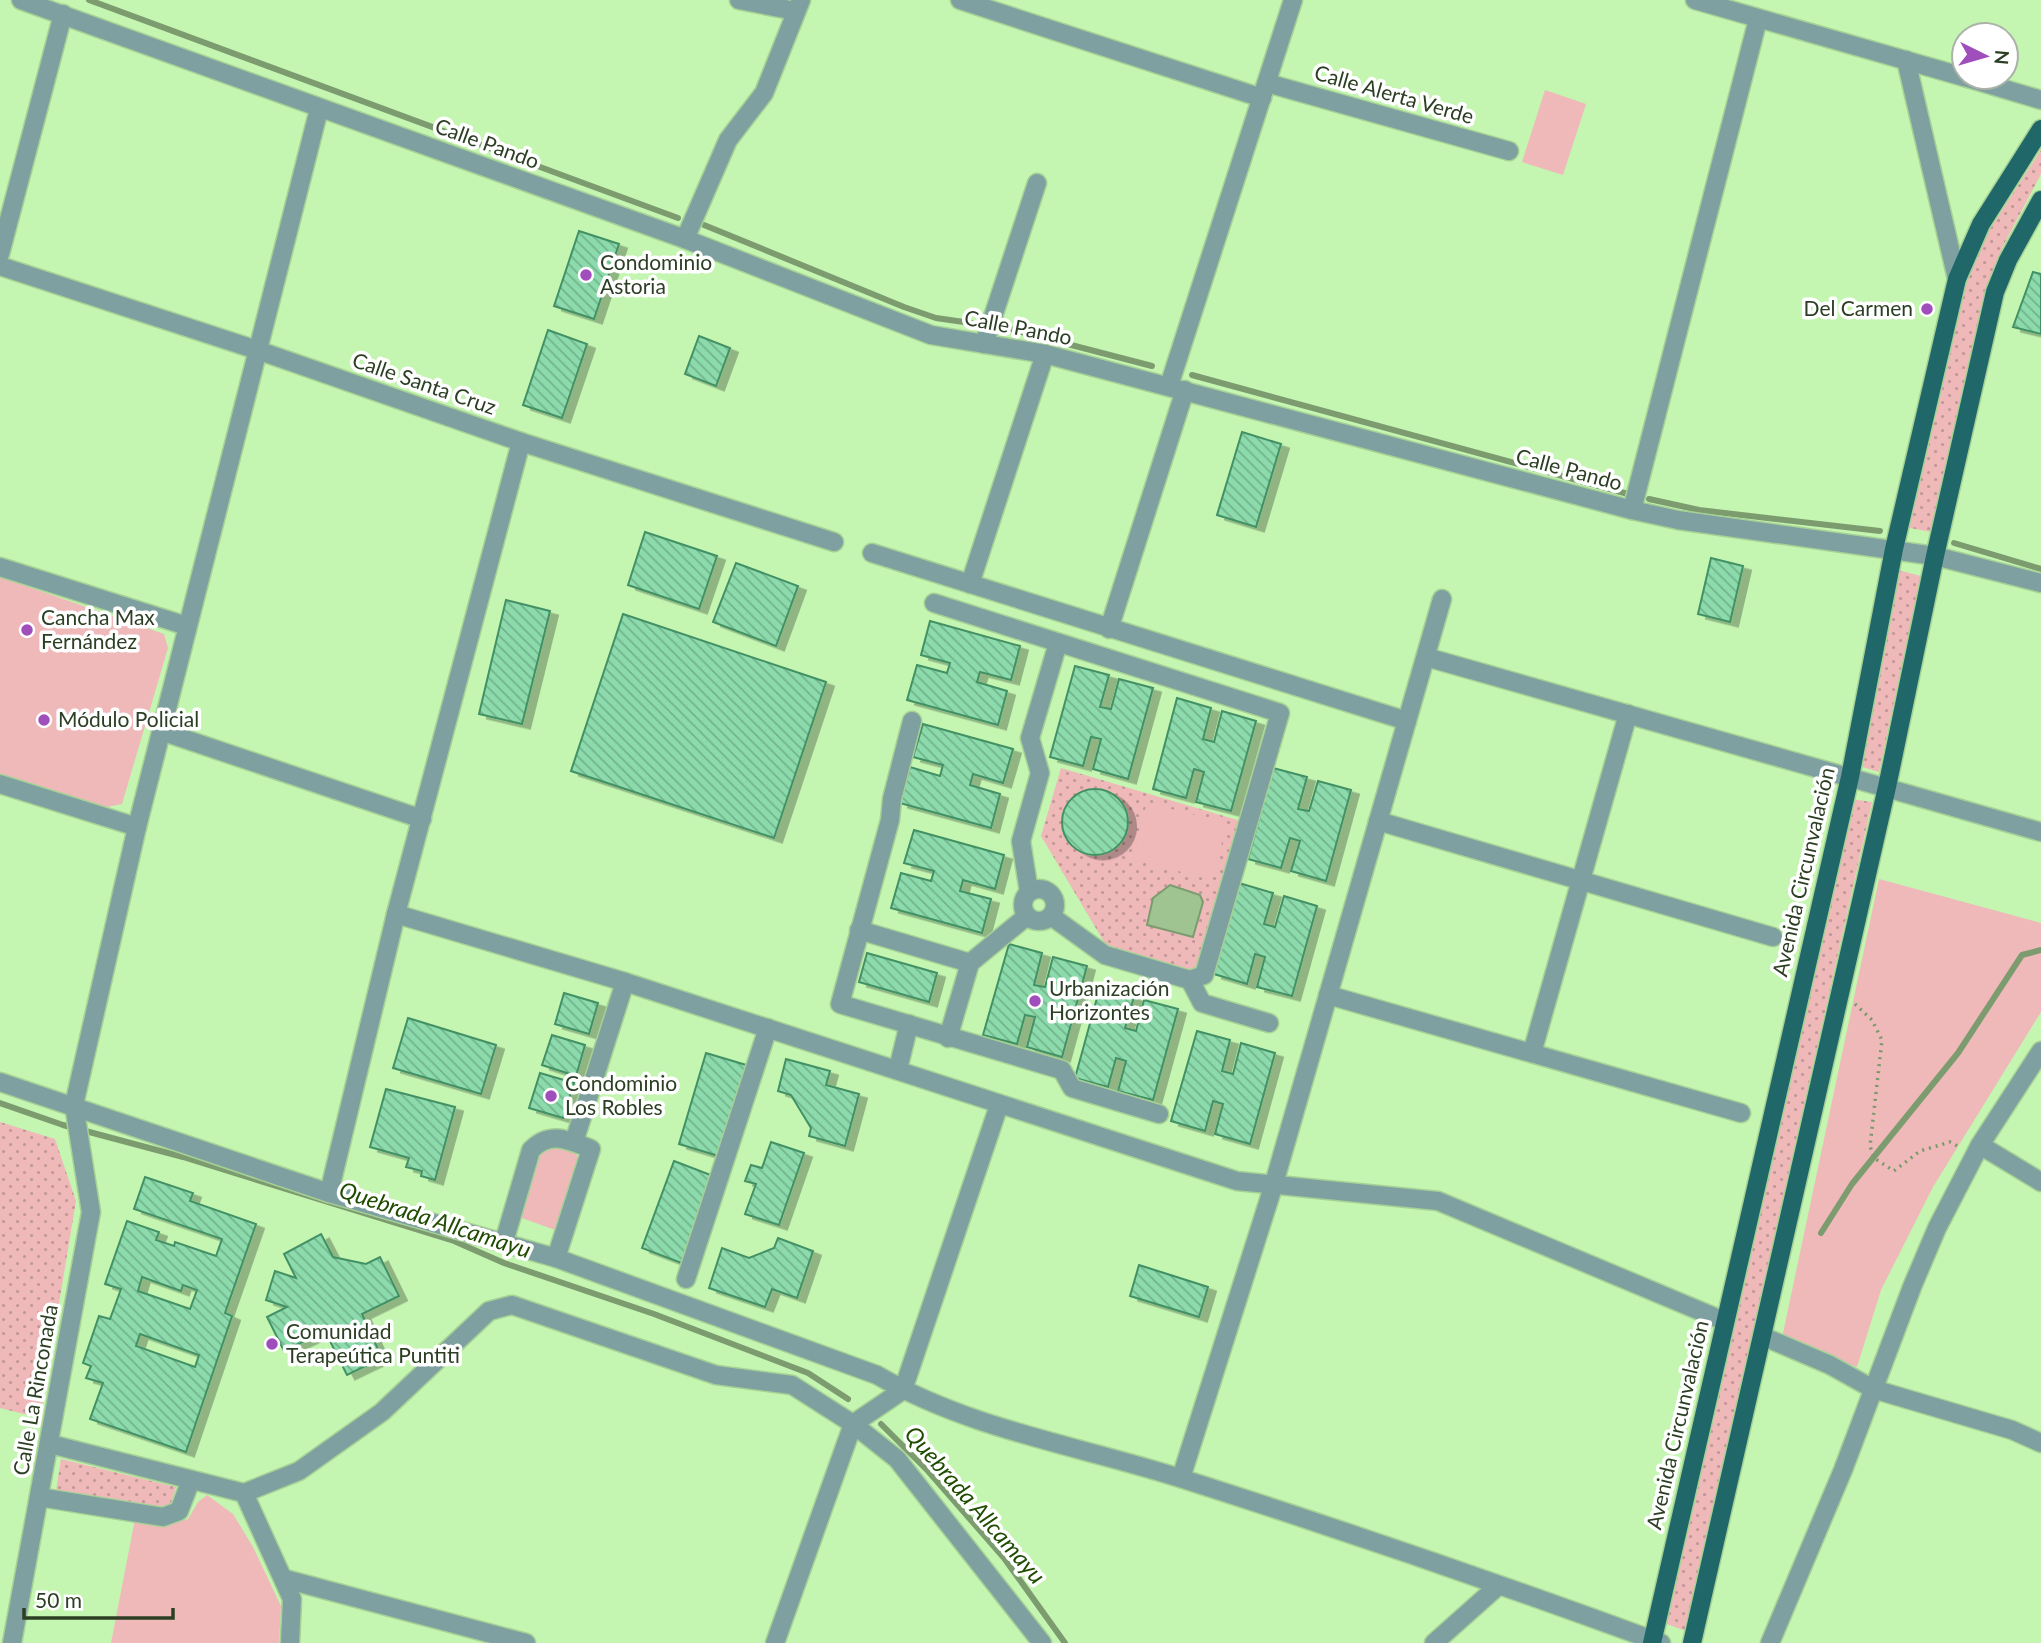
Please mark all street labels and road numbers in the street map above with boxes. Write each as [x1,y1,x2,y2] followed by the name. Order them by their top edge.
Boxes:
[1312,59,1477,128] street label: Calle Alerta Verde
[432,112,543,173] street label: Calle Pando
[962,304,1074,349] street label: Calle Pando
[349,346,500,419] street label: Calle Santa Cruz
[1514,442,1625,495] street label: Calle Pando
[1766,765,1839,979] street label: Avenida Circunvalación
[7,1302,62,1477] street label: Calle La Rinconada
[1640,1318,1713,1532] street label: Avenida Circunvalación

